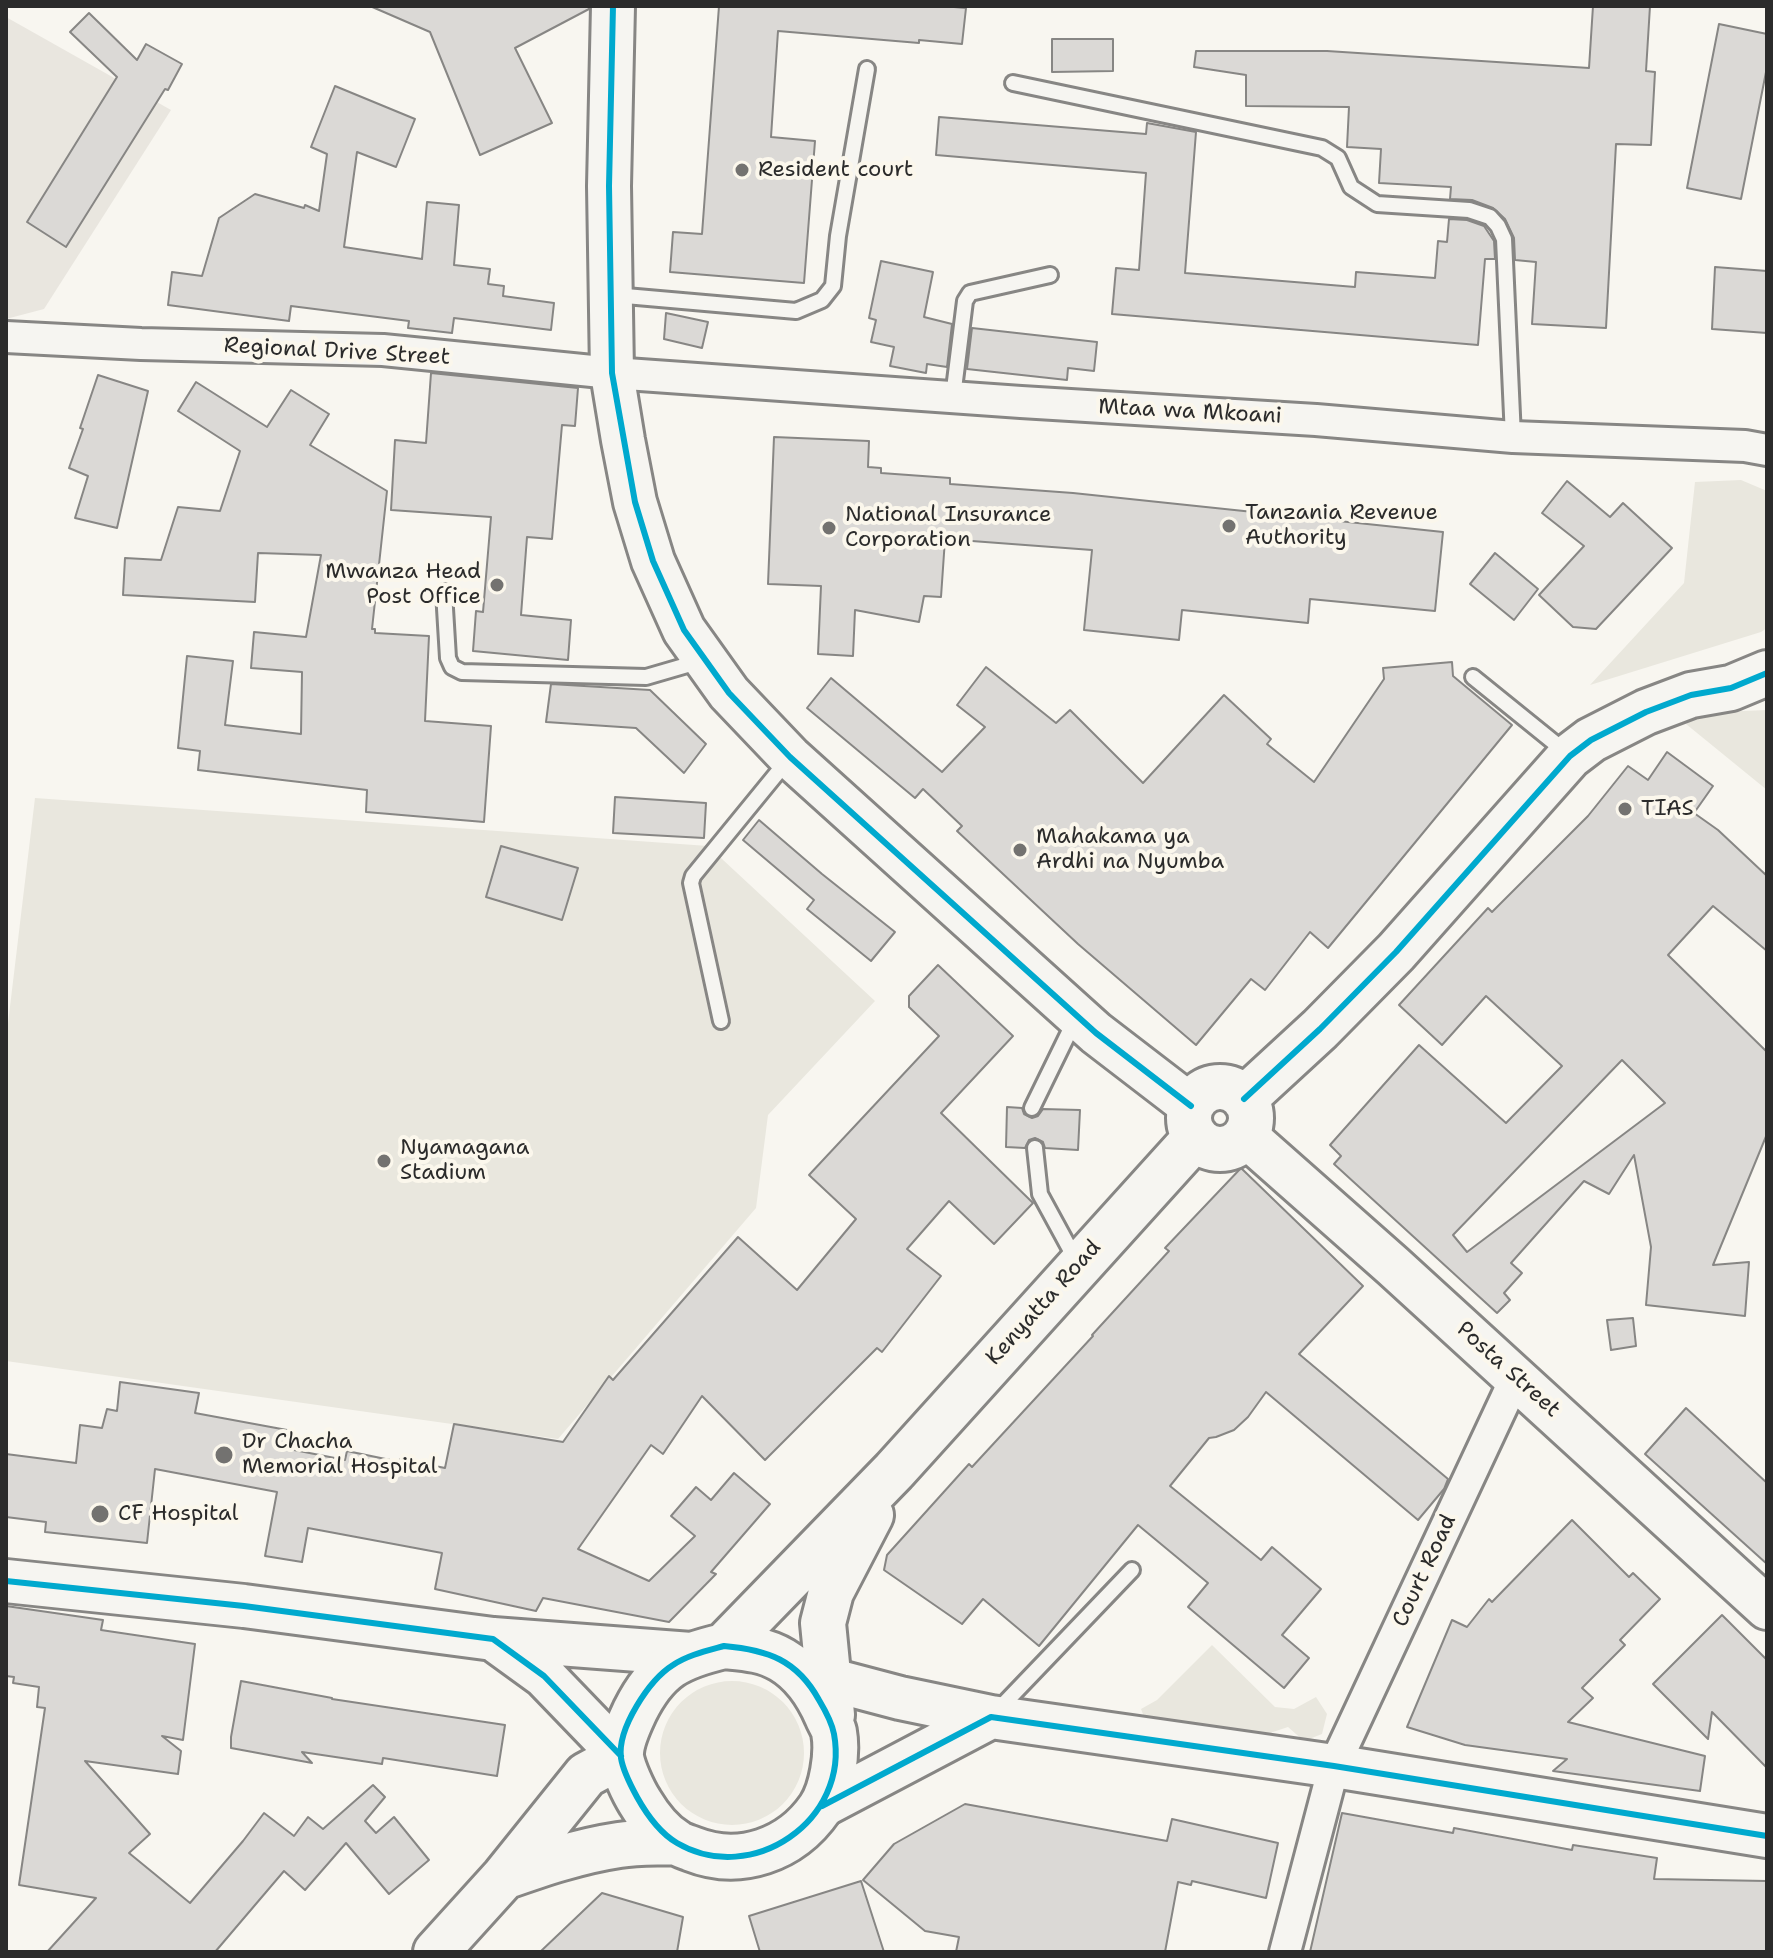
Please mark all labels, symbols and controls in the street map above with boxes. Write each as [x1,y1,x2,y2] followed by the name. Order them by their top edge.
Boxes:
[758,157,913,183] place label: Resident court
[733,161,751,179] marker: Resident court
[223,333,451,371] street label: Regional Drive Street
[1098,394,1282,430] street label: Mtaa wa Mkoani
[1245,500,1438,552] place label: Tanzania Revenue Authority
[845,502,1051,554] place label: National Insurance Corporation
[1220,517,1238,535] marker: Tanzania Revenue Authority
[820,519,838,537] marker: National Insurance Corporation
[325,559,481,610] place label: Mwanza Head Post Office
[488,576,506,594] marker: Mwanza Head Post Office
[1641,796,1694,822] place label: TIAS
[1616,800,1634,818] marker: TIAS
[1036,824,1224,876] place label: Mahakama ya Ardhi na Nyumba
[1011,841,1029,859] marker: Mahakama ya Ardhi na Nyumba
[400,1135,529,1186] place label: Nyamagana Stadium
[375,1152,393,1170] marker: Nyamagana Stadium
[981,1235,1107,1371] street label: Kenyatta Road
[1451,1317,1565,1423] street label: Posta Street
[242,1429,437,1480] place label: Dr Chacha Memorial Hospital
[213,1444,235,1466] marker: Dr Chacha Memorial Hospital
[118,1501,238,1527] place label: CF Hospital
[89,1503,111,1525] marker: CF Hospital
[1387,1511,1463,1631] street label: Court Road

